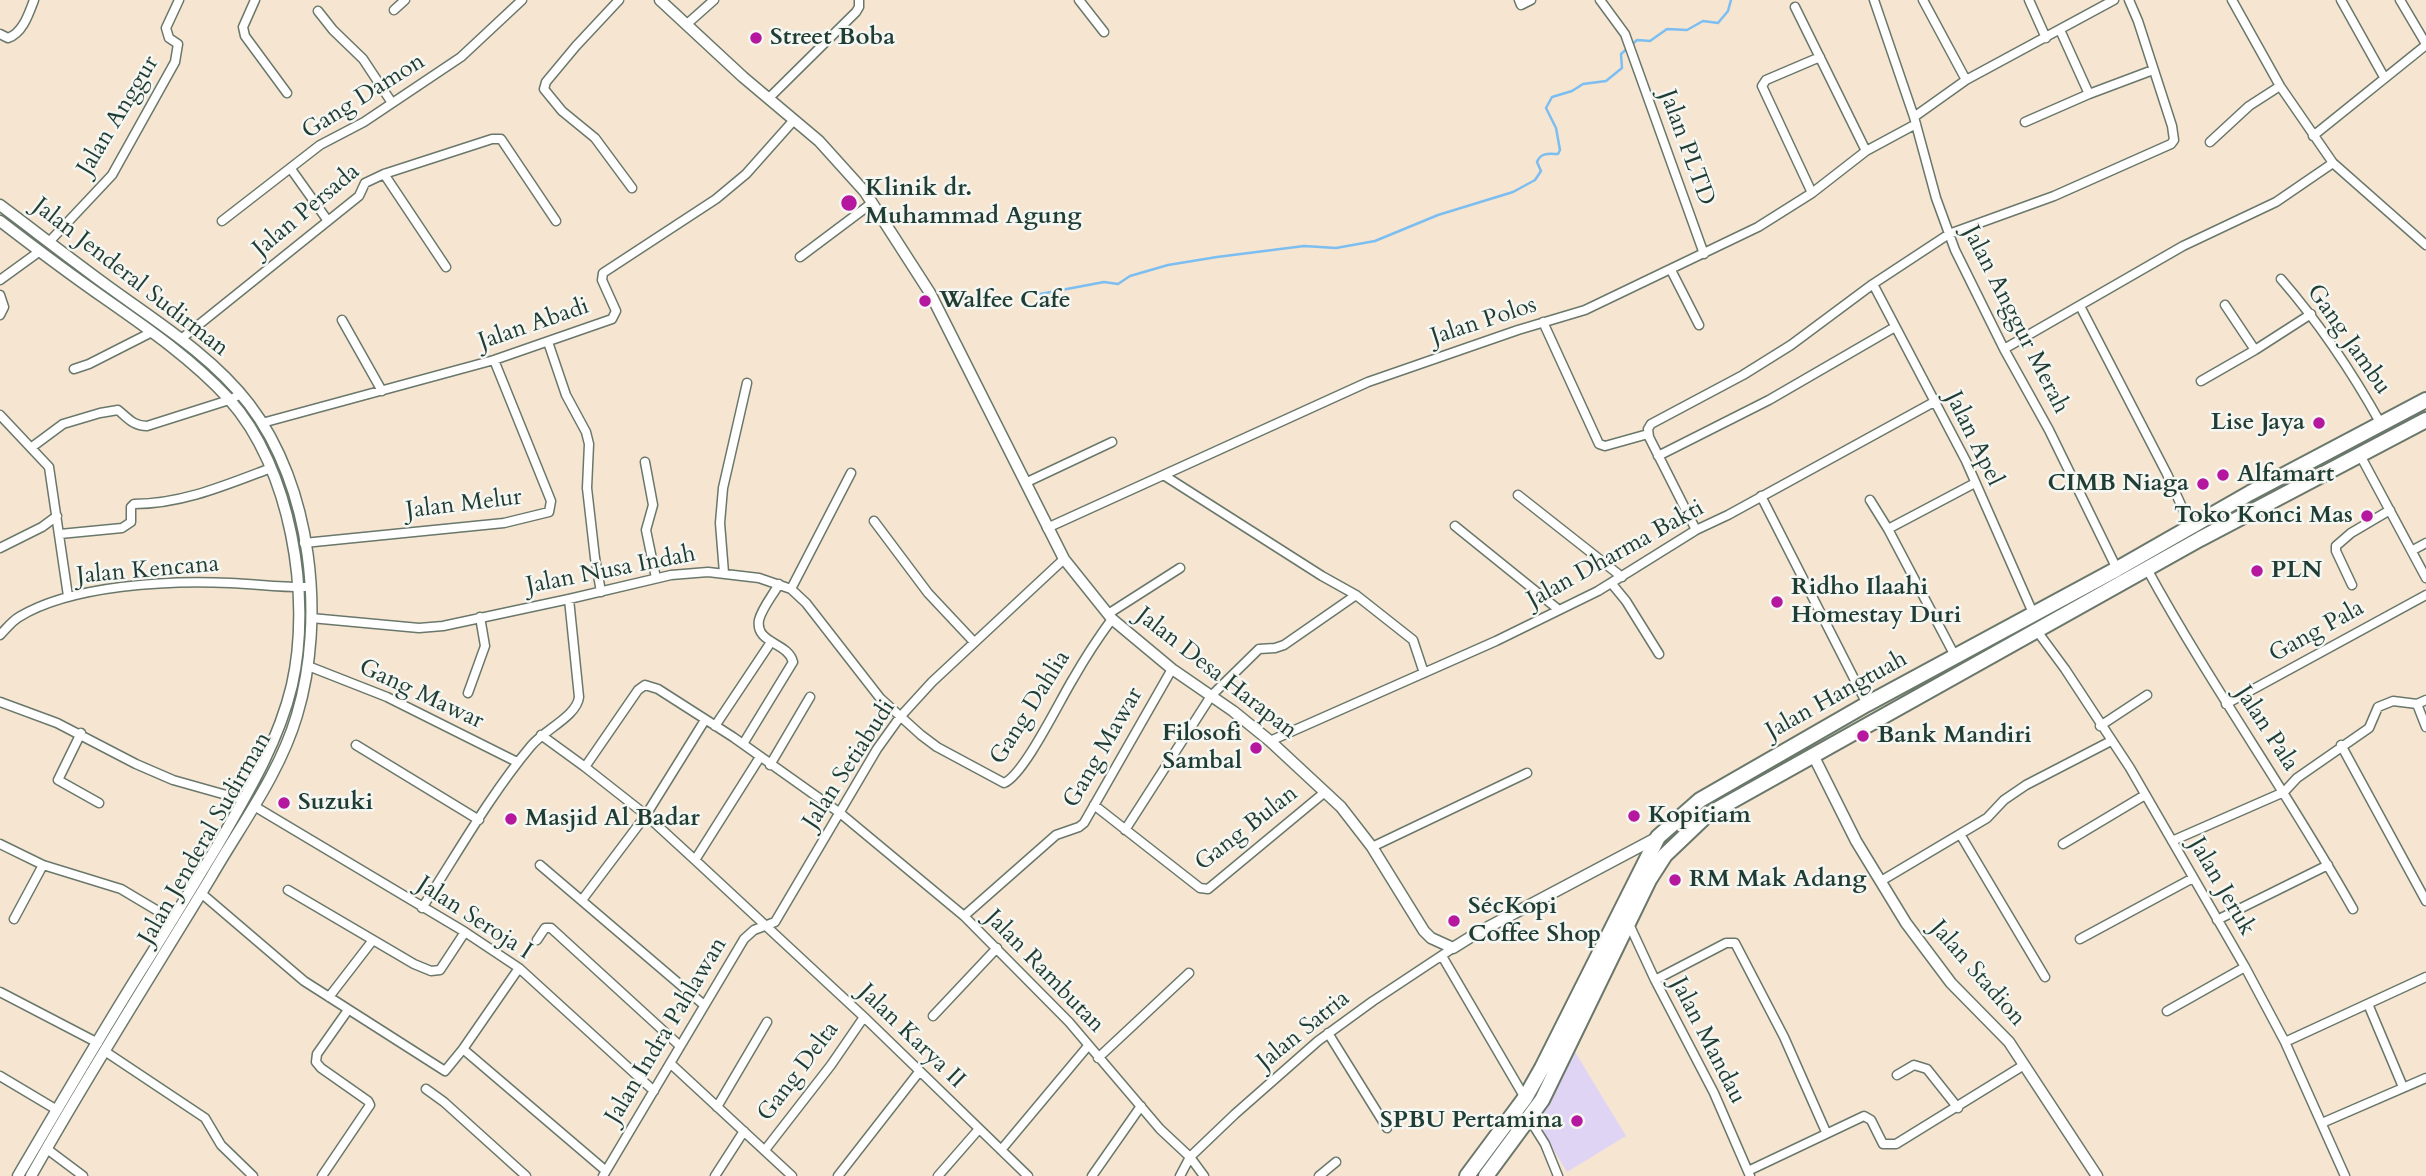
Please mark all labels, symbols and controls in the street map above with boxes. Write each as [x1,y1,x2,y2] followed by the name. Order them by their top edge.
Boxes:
[770,24,895,52] place label: Street Boba
[748,30,764,46] marker: Street Boba
[297,48,431,146] street label: Gang Damon
[72,51,166,181] street label: Jalan Anggur
[1652,86,1720,210] street label: Jalan PLTD
[248,158,366,264] street label: Jalan Persada
[865,175,1082,231] place label: Klinik dr. Muhammad Agung
[26,193,234,363] street label: Jalan Jenderal Sudirman
[839,193,859,213] marker: Klinik dr. Muhammad Agung
[1955,221,2075,419] street label: Jalan Anggur Merah
[2300,279,2396,401] street label: Gang Jambu
[939,287,1071,315] place label: Walfee Cafe
[1428,291,1540,353] street label: Jalan Polos
[475,293,593,357] street label: Jalan Abadi
[917,293,933,309] marker: Walfee Cafe
[1938,387,2008,491] street label: Jalan Apel
[2211,409,2305,437] place label: Lise Jaya
[2311,415,2327,431] marker: Lise Jaya
[2237,461,2334,489] place label: Alfamart
[2215,467,2231,483] marker: Alfamart
[2047,470,2189,498] place label: CIMB Niaga
[2195,476,2211,492] marker: CIMB Niaga
[404,484,524,526] street label: Jalan Melur
[1523,494,1709,616] street label: Jalan Dharma Bakti
[2174,502,2353,530] place label: Toko Konci Mas
[2359,508,2375,524] marker: Toko Konci Mas
[524,540,698,602] street label: Jalan Nusa Indah
[76,550,220,592] street label: Jalan Kencana
[2271,557,2322,585] place label: PLN
[2249,563,2265,579] marker: PLN
[1791,574,1961,630] place label: Ridho Ilaahi Homestay Duri
[1769,594,1785,610] marker: Ridho Ilaahi Homestay Duri
[2265,594,2369,670] street label: Gang Pala
[1130,602,1302,746] street label: Jalan Desa Harapan
[1761,645,1913,747] street label: Jalan Hangtuah
[985,646,1077,770] street label: Gang Dahlia
[354,654,488,736] street label: Gang Mawar
[2228,681,2304,777] street label: Jalan Pala
[1058,683,1150,813] street label: Gang Mawar
[798,695,902,835] street label: Jalan Setiabudi
[1162,720,1242,776] place label: Filosofi Sambal
[1877,722,2032,750] place label: Bank Mandiri
[133,728,279,950] street label: Jalan Jenderal Sudirman
[1855,728,1871,744] marker: Bank Mandiri
[1248,740,1264,756] marker: Filosofi Sambal
[1190,780,1304,878] street label: Gang Bulan
[298,789,373,817] place label: Suzuki
[276,795,292,811] marker: Suzuki
[1648,802,1751,830] place label: Kopitiam
[525,805,700,833] place label: Masjid Al Badar
[1626,808,1642,824] marker: Kopitiam
[503,811,519,827] marker: Masjid Al Badar
[2181,833,2261,941] street label: Jalan Jeruk
[1689,866,1866,894] place label: RM Mak Adang
[411,871,537,967] street label: Jalan Seroja I
[1667,872,1683,888] marker: RM Mak Adang
[1468,893,1601,949] place label: SécKopi Coffee Shop
[978,904,1110,1040] street label: Jalan Rambutan
[1446,913,1462,929] marker: SécKopi Coffee Shop
[1923,915,2031,1033] street label: Jalan Stadion
[600,932,734,1130] street label: Jalan Indra Pahlawan
[1663,973,1751,1109] street label: Jalan Mandau
[851,979,971,1095] street label: Jalan Karya II
[1252,985,1356,1077] street label: Jalan Satria
[752,1016,846,1128] street label: Gang Delta
[1380,1107,1563,1135] place label: SPBU Pertamina
[1569,1113,1585,1129] marker: SPBU Pertamina

